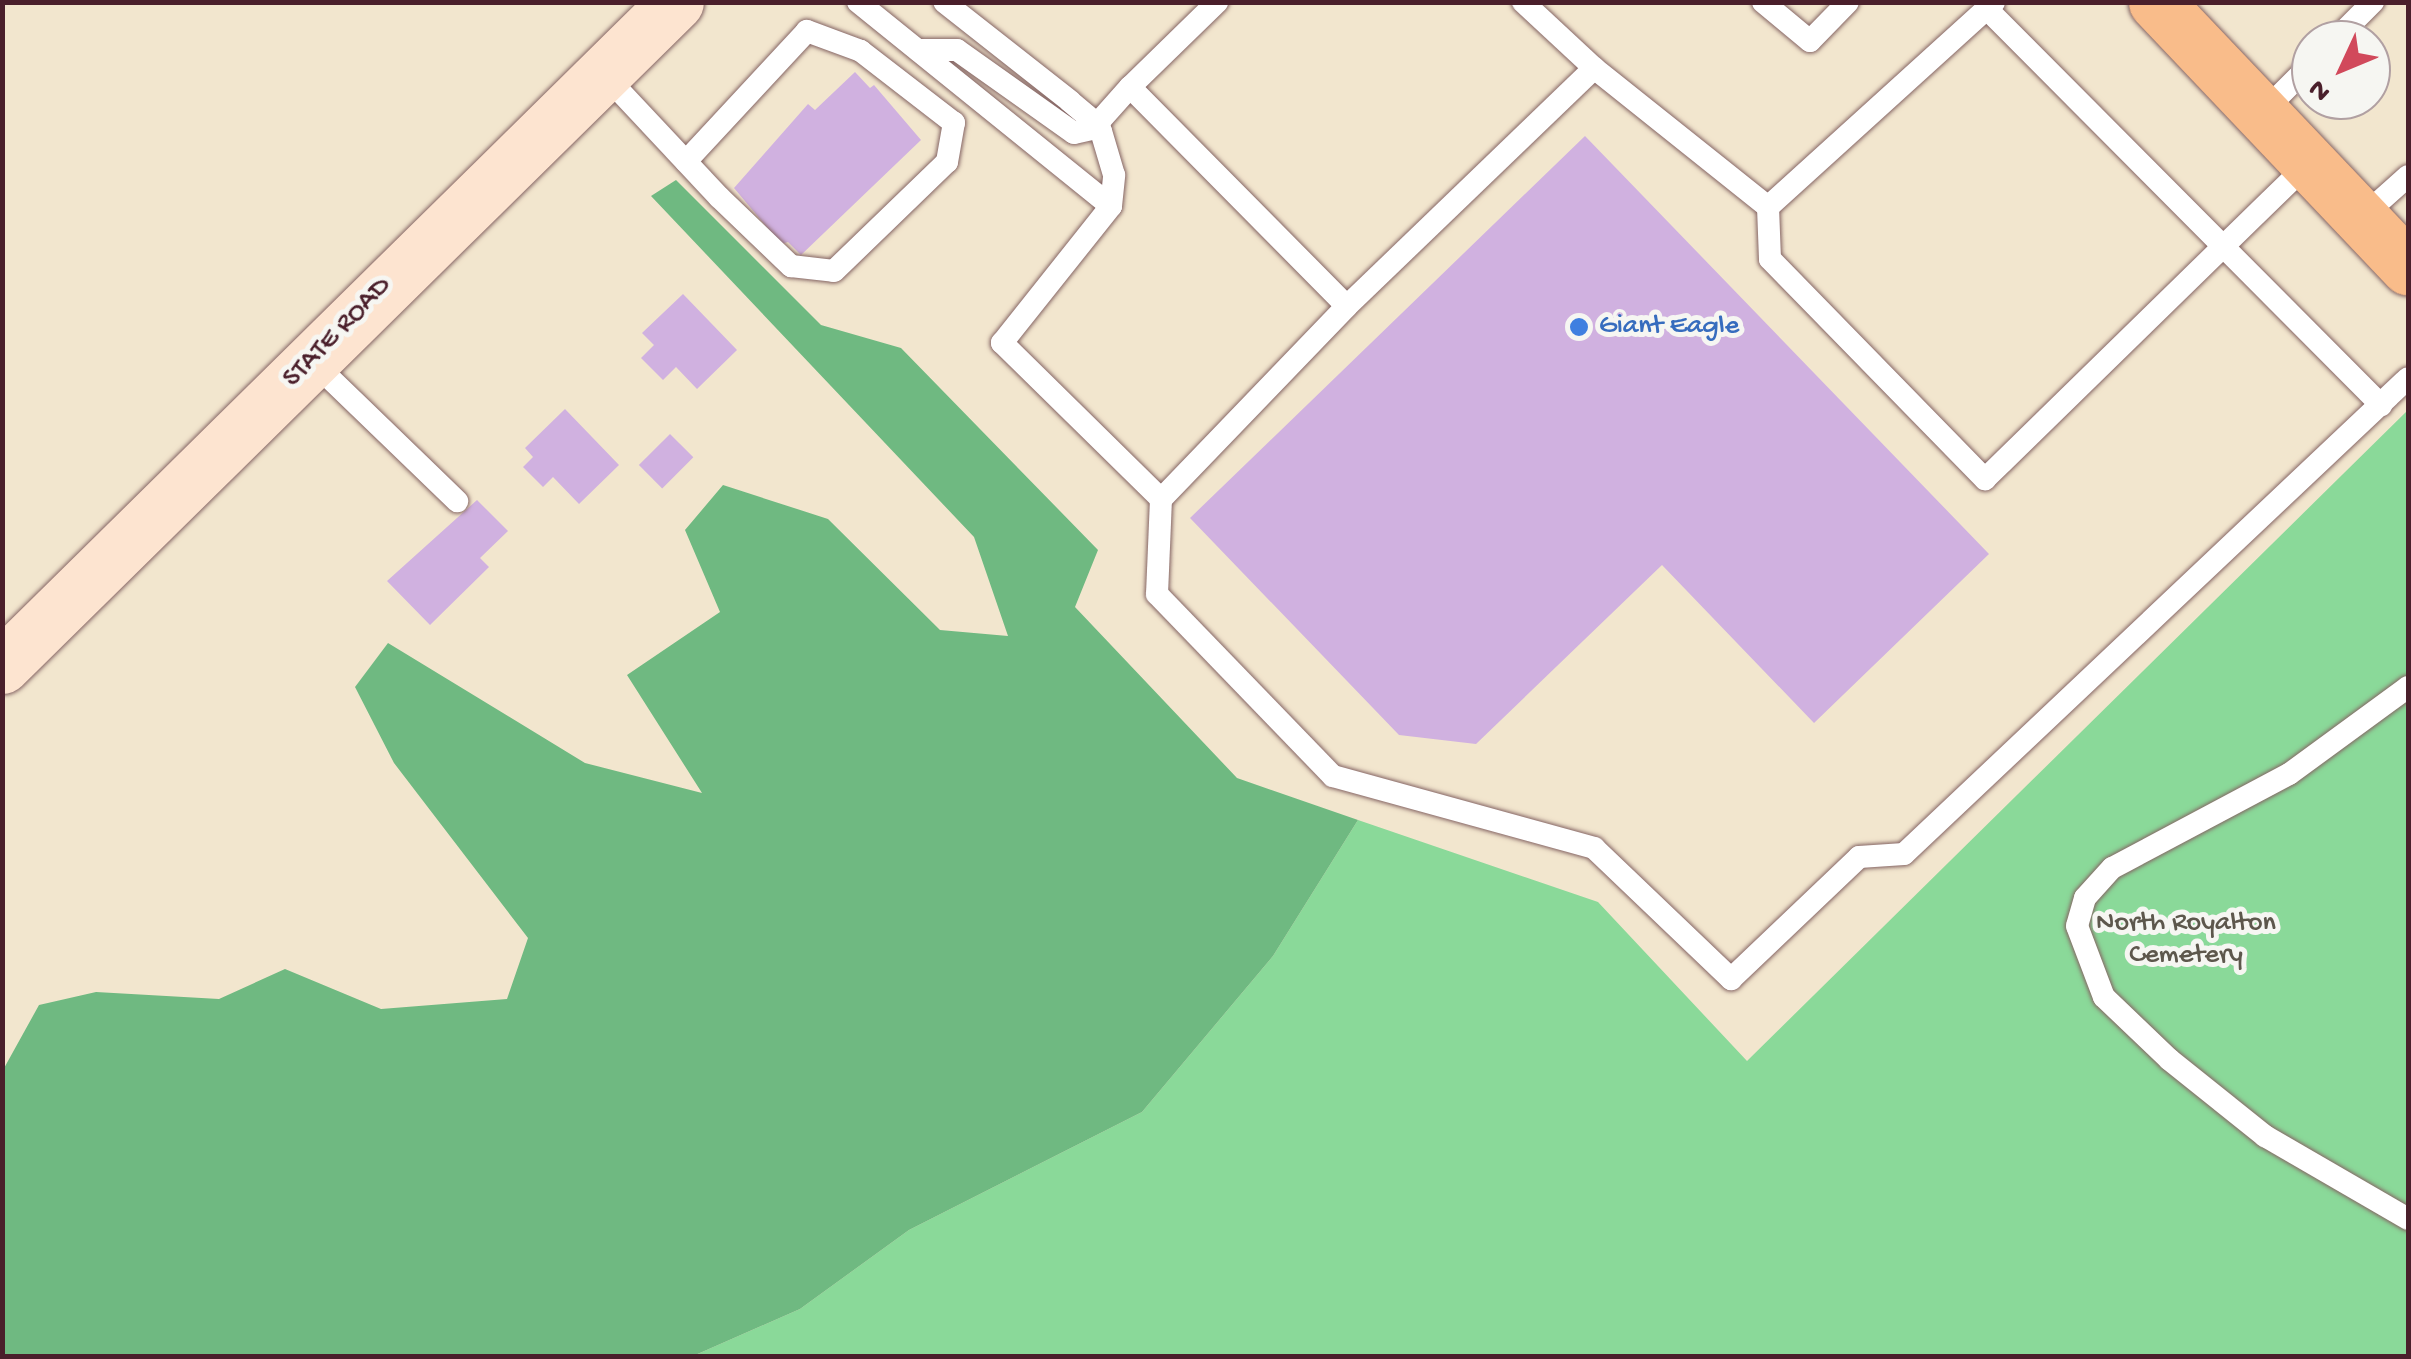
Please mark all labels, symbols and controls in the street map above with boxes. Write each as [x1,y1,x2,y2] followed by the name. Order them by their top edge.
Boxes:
[2291,20,2391,120] north arrow
[2302,72,2339,108] text: N
[277,270,399,396] street label: STATE ROAD
[1599,310,1739,344] place label: Giant Eagle
[1568,316,1590,338] marker: Giant Eagle
[2096,907,2276,973] park label: North Royalton Cemetery

